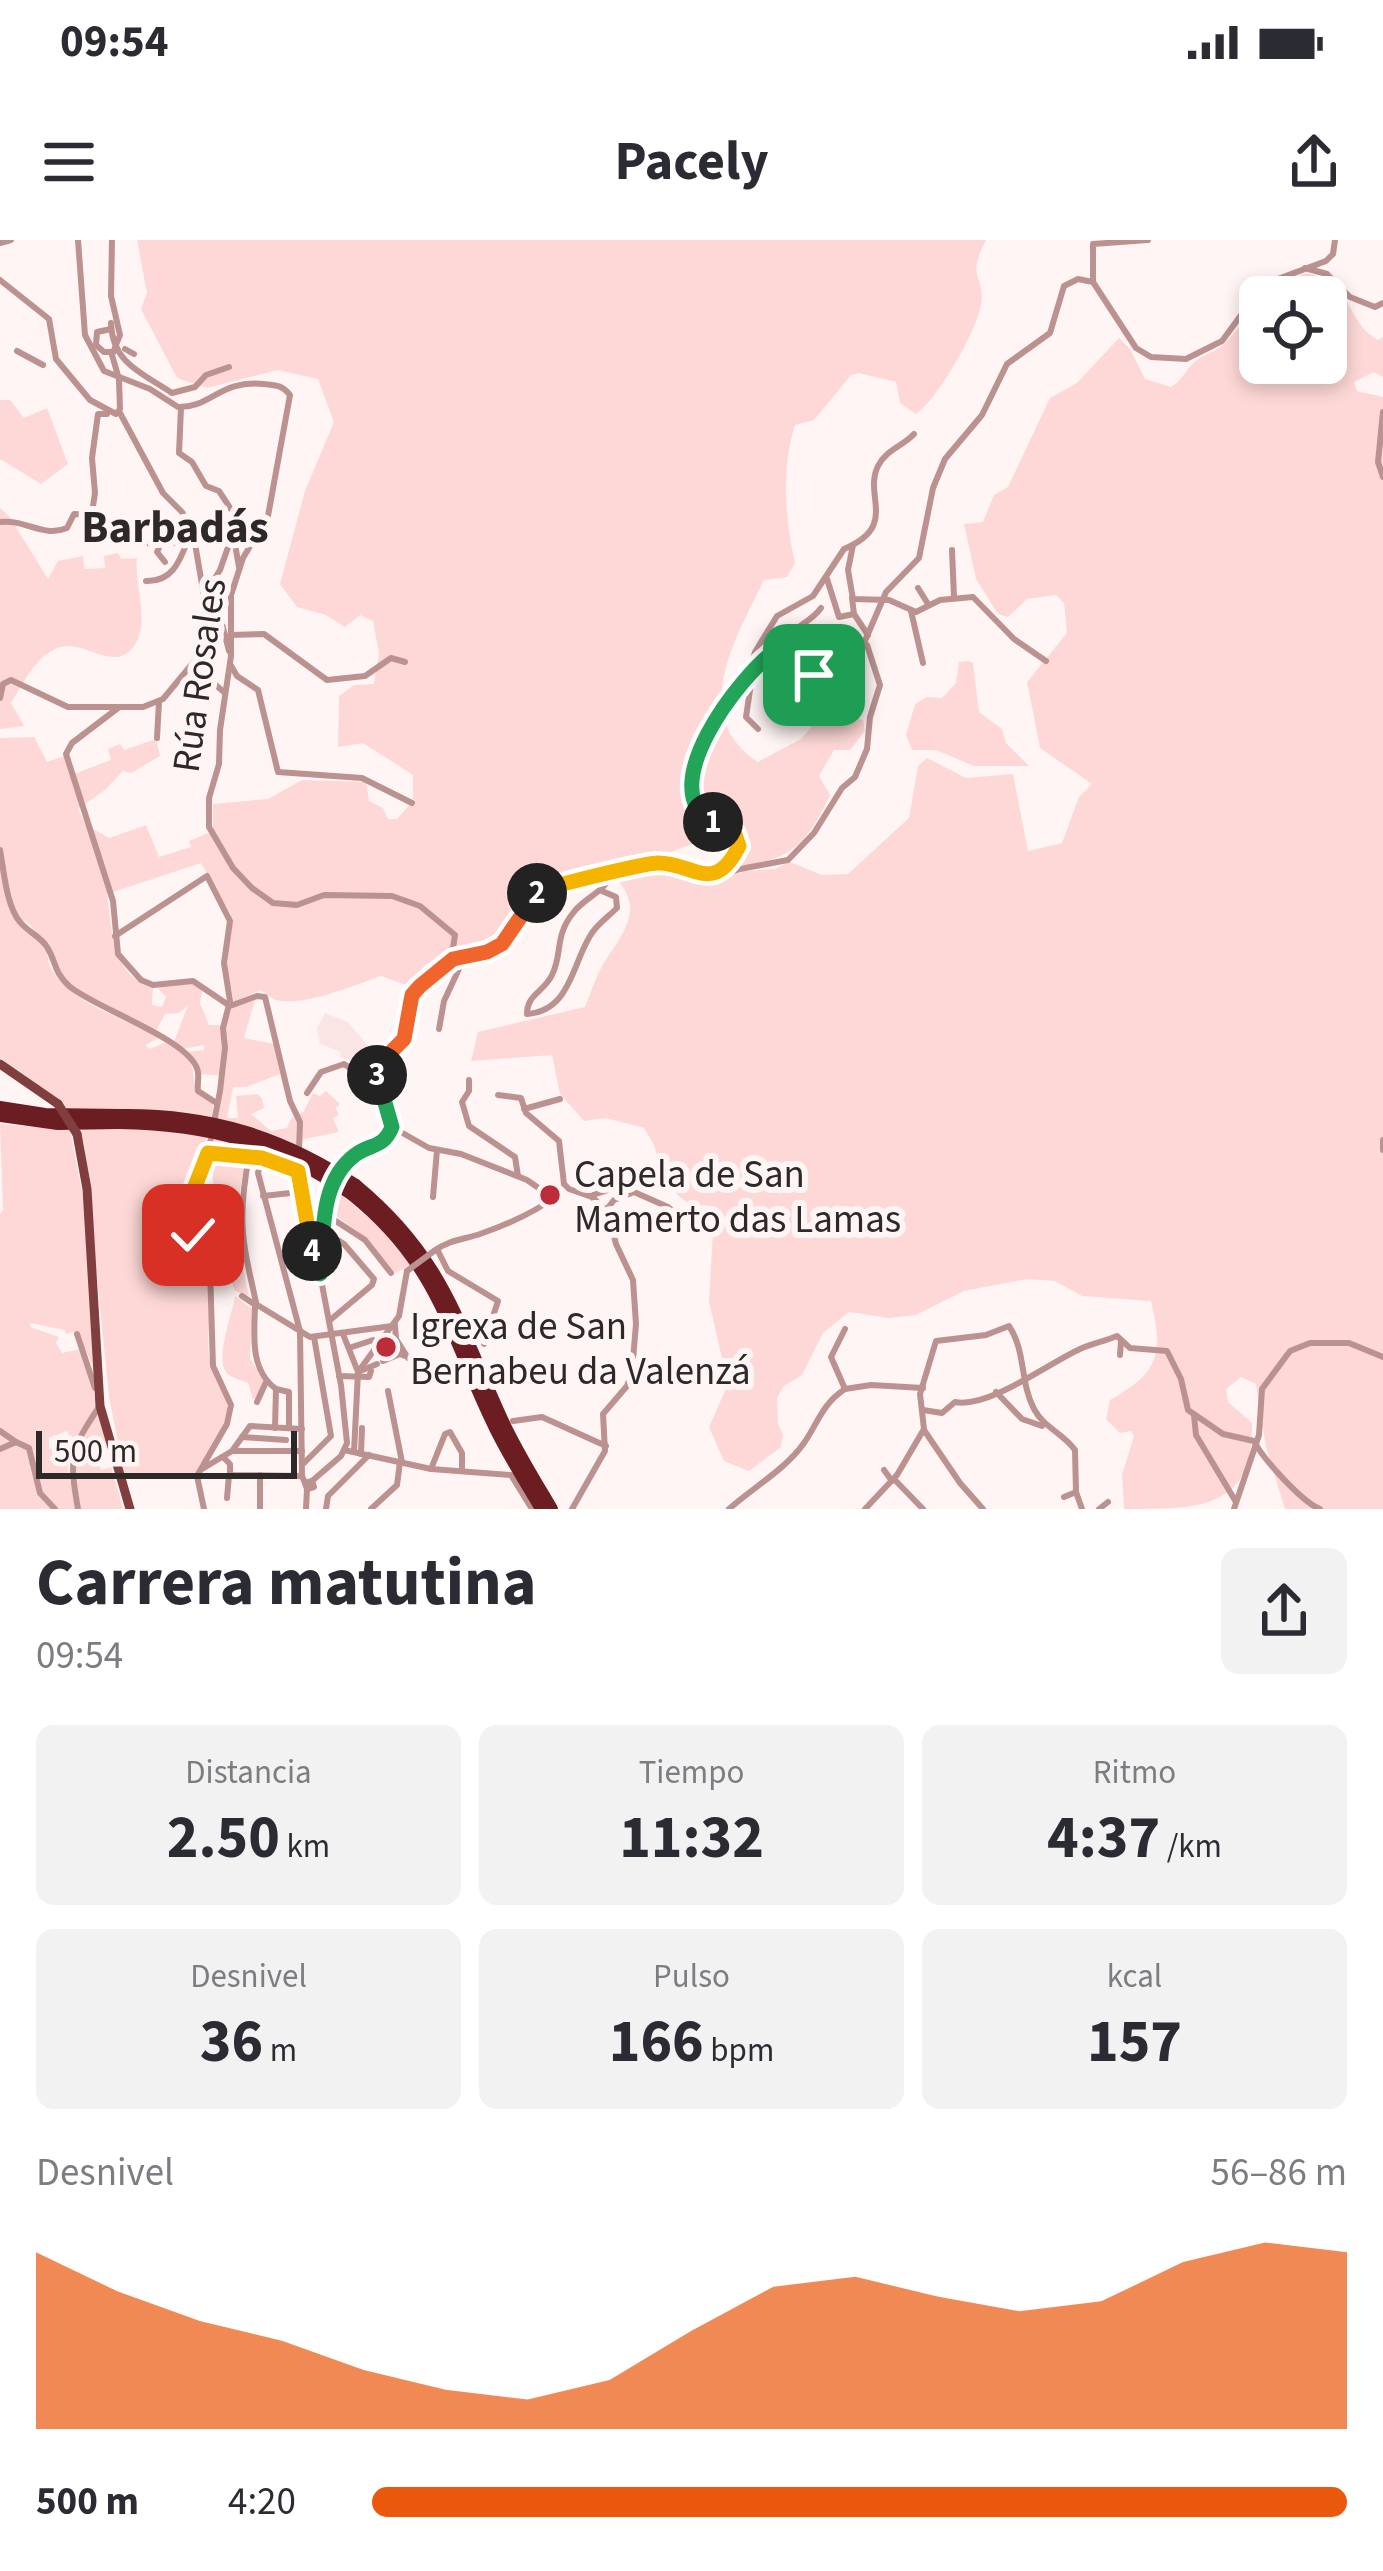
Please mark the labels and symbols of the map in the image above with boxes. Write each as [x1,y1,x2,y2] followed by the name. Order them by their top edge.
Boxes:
[81,496,269,560] district label: Barbadás
[159,575,241,776] street label: Rúa Rosales
[763,624,865,726] pin
[683,792,743,852] pin: 1
[507,863,567,923] pin: 2
[347,1045,407,1105] pin: 3
[574,1147,901,1248] place label: Capela de San Mamerto das Lamas
[537,1182,563,1208] marker: Capela de San Mamerto das Lamas
[142,1184,244,1286] pin
[282,1221,342,1281] pin: 4
[410,1299,751,1400] place label: Igrexa de San Bernabeu da Valenzá
[373,1334,399,1360] marker: Igrexa de San Bernabeu da Valenzá
[36,1425,297,1478] scale bar

